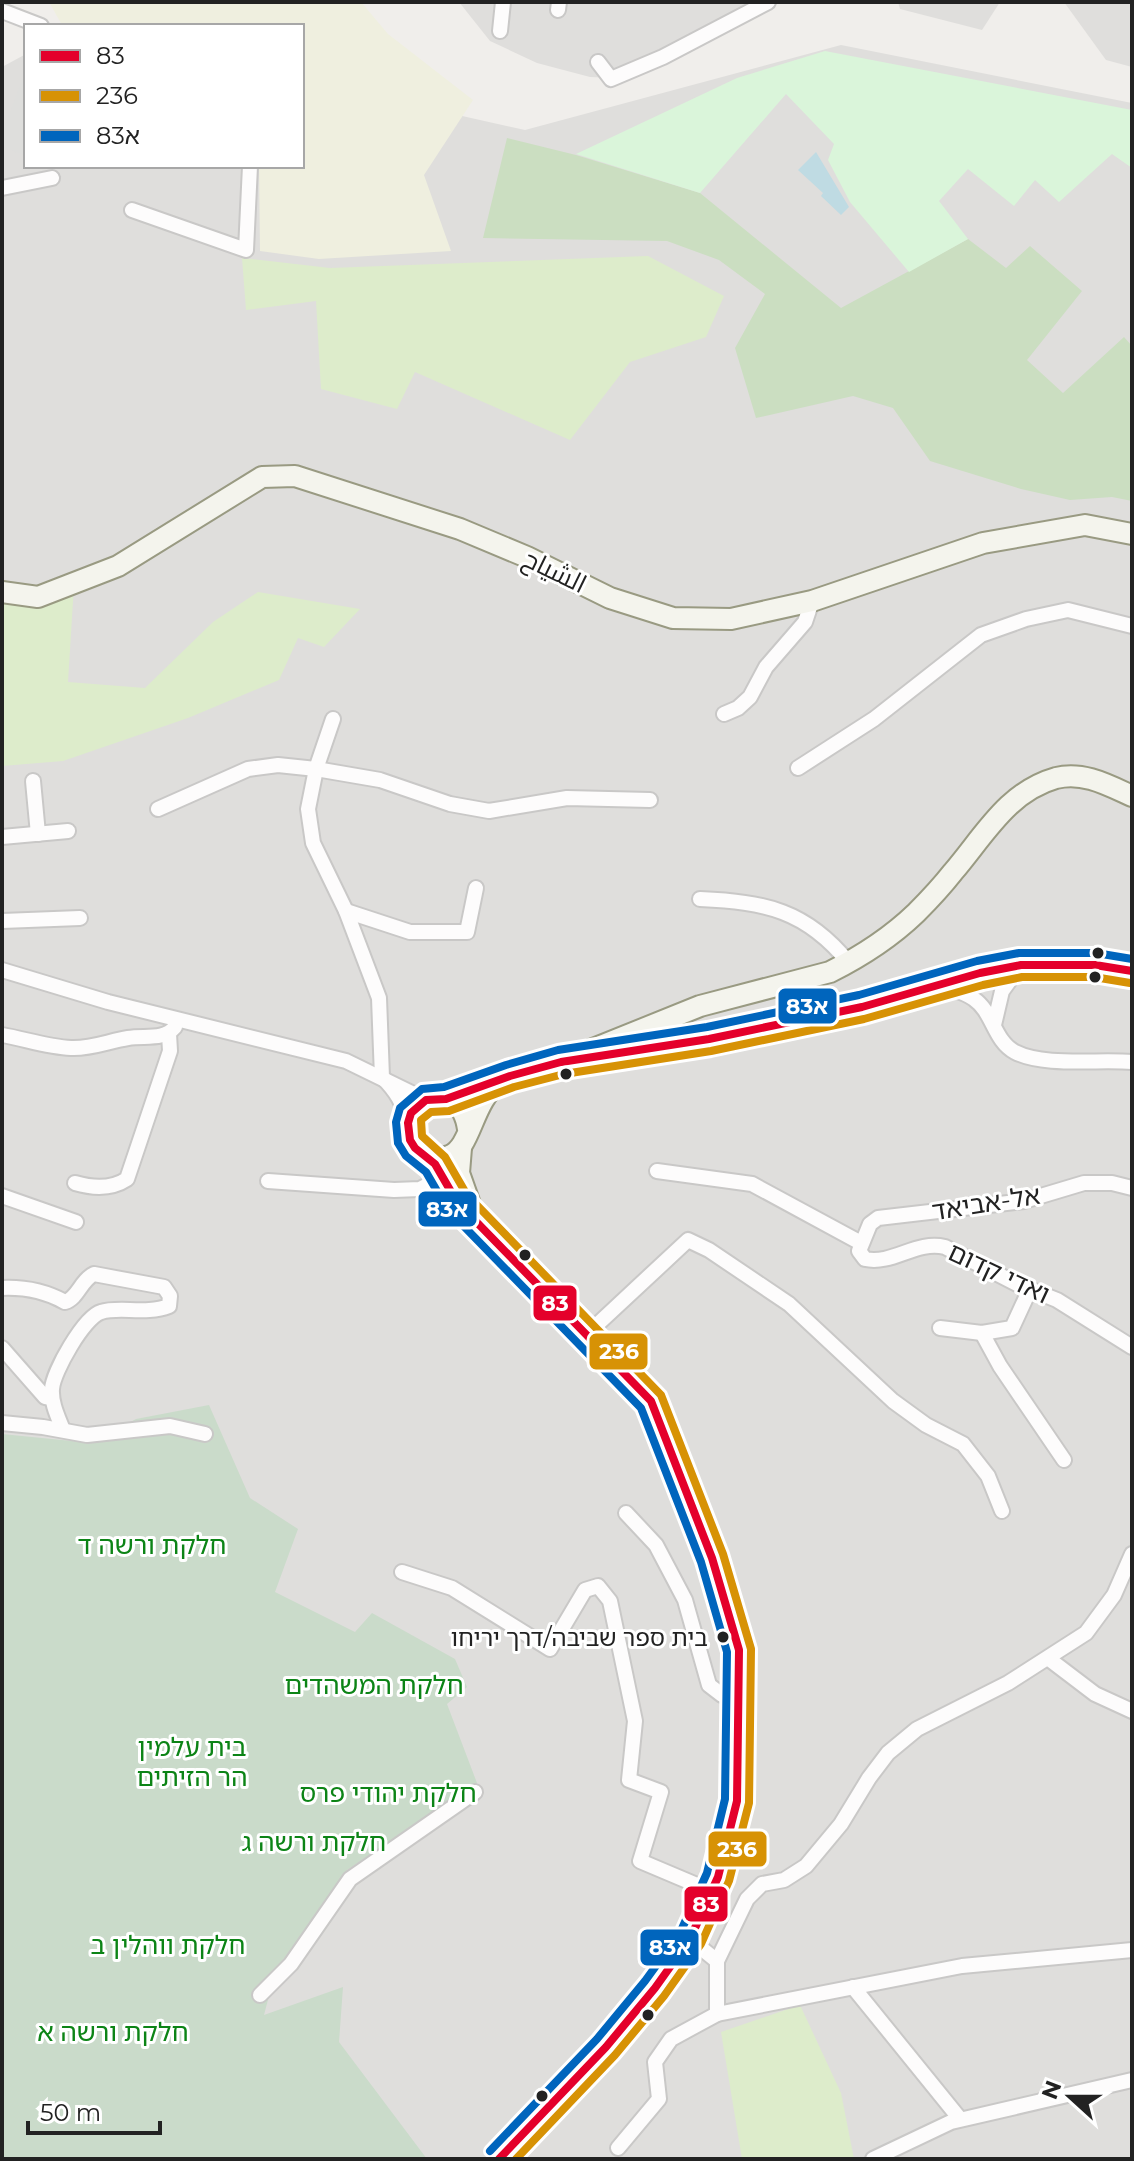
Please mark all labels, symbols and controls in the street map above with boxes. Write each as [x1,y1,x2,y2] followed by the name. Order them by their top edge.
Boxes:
[24,24,304,168] legend
[96,41,125,70] text: 83
[96,81,138,110] text: 236
[96,121,140,150] text: 83א
[517,542,592,601] street label: الشياح
[1090,945,1106,961] unlabelled marker
[1087,969,1103,985] unlabelled marker
[777,987,838,1025] line badge: 83א
[786,993,828,1020] text: 83א
[558,1066,574,1082] unlabelled marker
[930,1179,1042,1227] street label: אל-אביאד
[417,1190,478,1228] line badge: 83א
[426,1196,468,1223] text: 83א
[943,1236,1055,1310] street label: ואדי קדום
[517,1247,533,1263] unlabelled marker
[532,1284,578,1322] line badge: 83
[541,1290,569,1317] text: 83
[588,1332,649,1371] line badge: 236
[599,1338,639,1365] text: 236
[77,1529,227,1561] park label: חלקת ורשה ד
[451,1623,708,1652] place label: בית ספר שביבה/דרך יריחו
[715,1629,731,1645] marker: בית ספר שביבה/דרך יריחו
[284,1669,464,1701] park label: חלקת המשהדים
[137,1731,247,1793] park label: בית עלמין הר הזיתים
[299,1777,477,1809] park label: חלקת יהודי פרס
[242,1826,386,1858] park label: חלקת ורשה ג
[707,1830,768,1868] line badge: 236
[717,1836,757,1863] text: 236
[683,1885,729,1923] line badge: 83
[692,1891,720,1918] text: 83
[639,1928,700,1967] line badge: 83א
[90,1929,246,1961] park label: חלקת ווהלין ב
[649,1934,691,1961] text: 83א
[640,2007,656,2023] unlabelled marker
[37,2016,189,2048] park label: חלקת ורשה א
[1030,2057,1110,2137] north arrow
[1036,2077,1068,2103] text: N
[28,2085,160,2135] scale bar
[534,2088,550,2104] unlabelled marker
[40,2098,101,2127] text: 50 m

